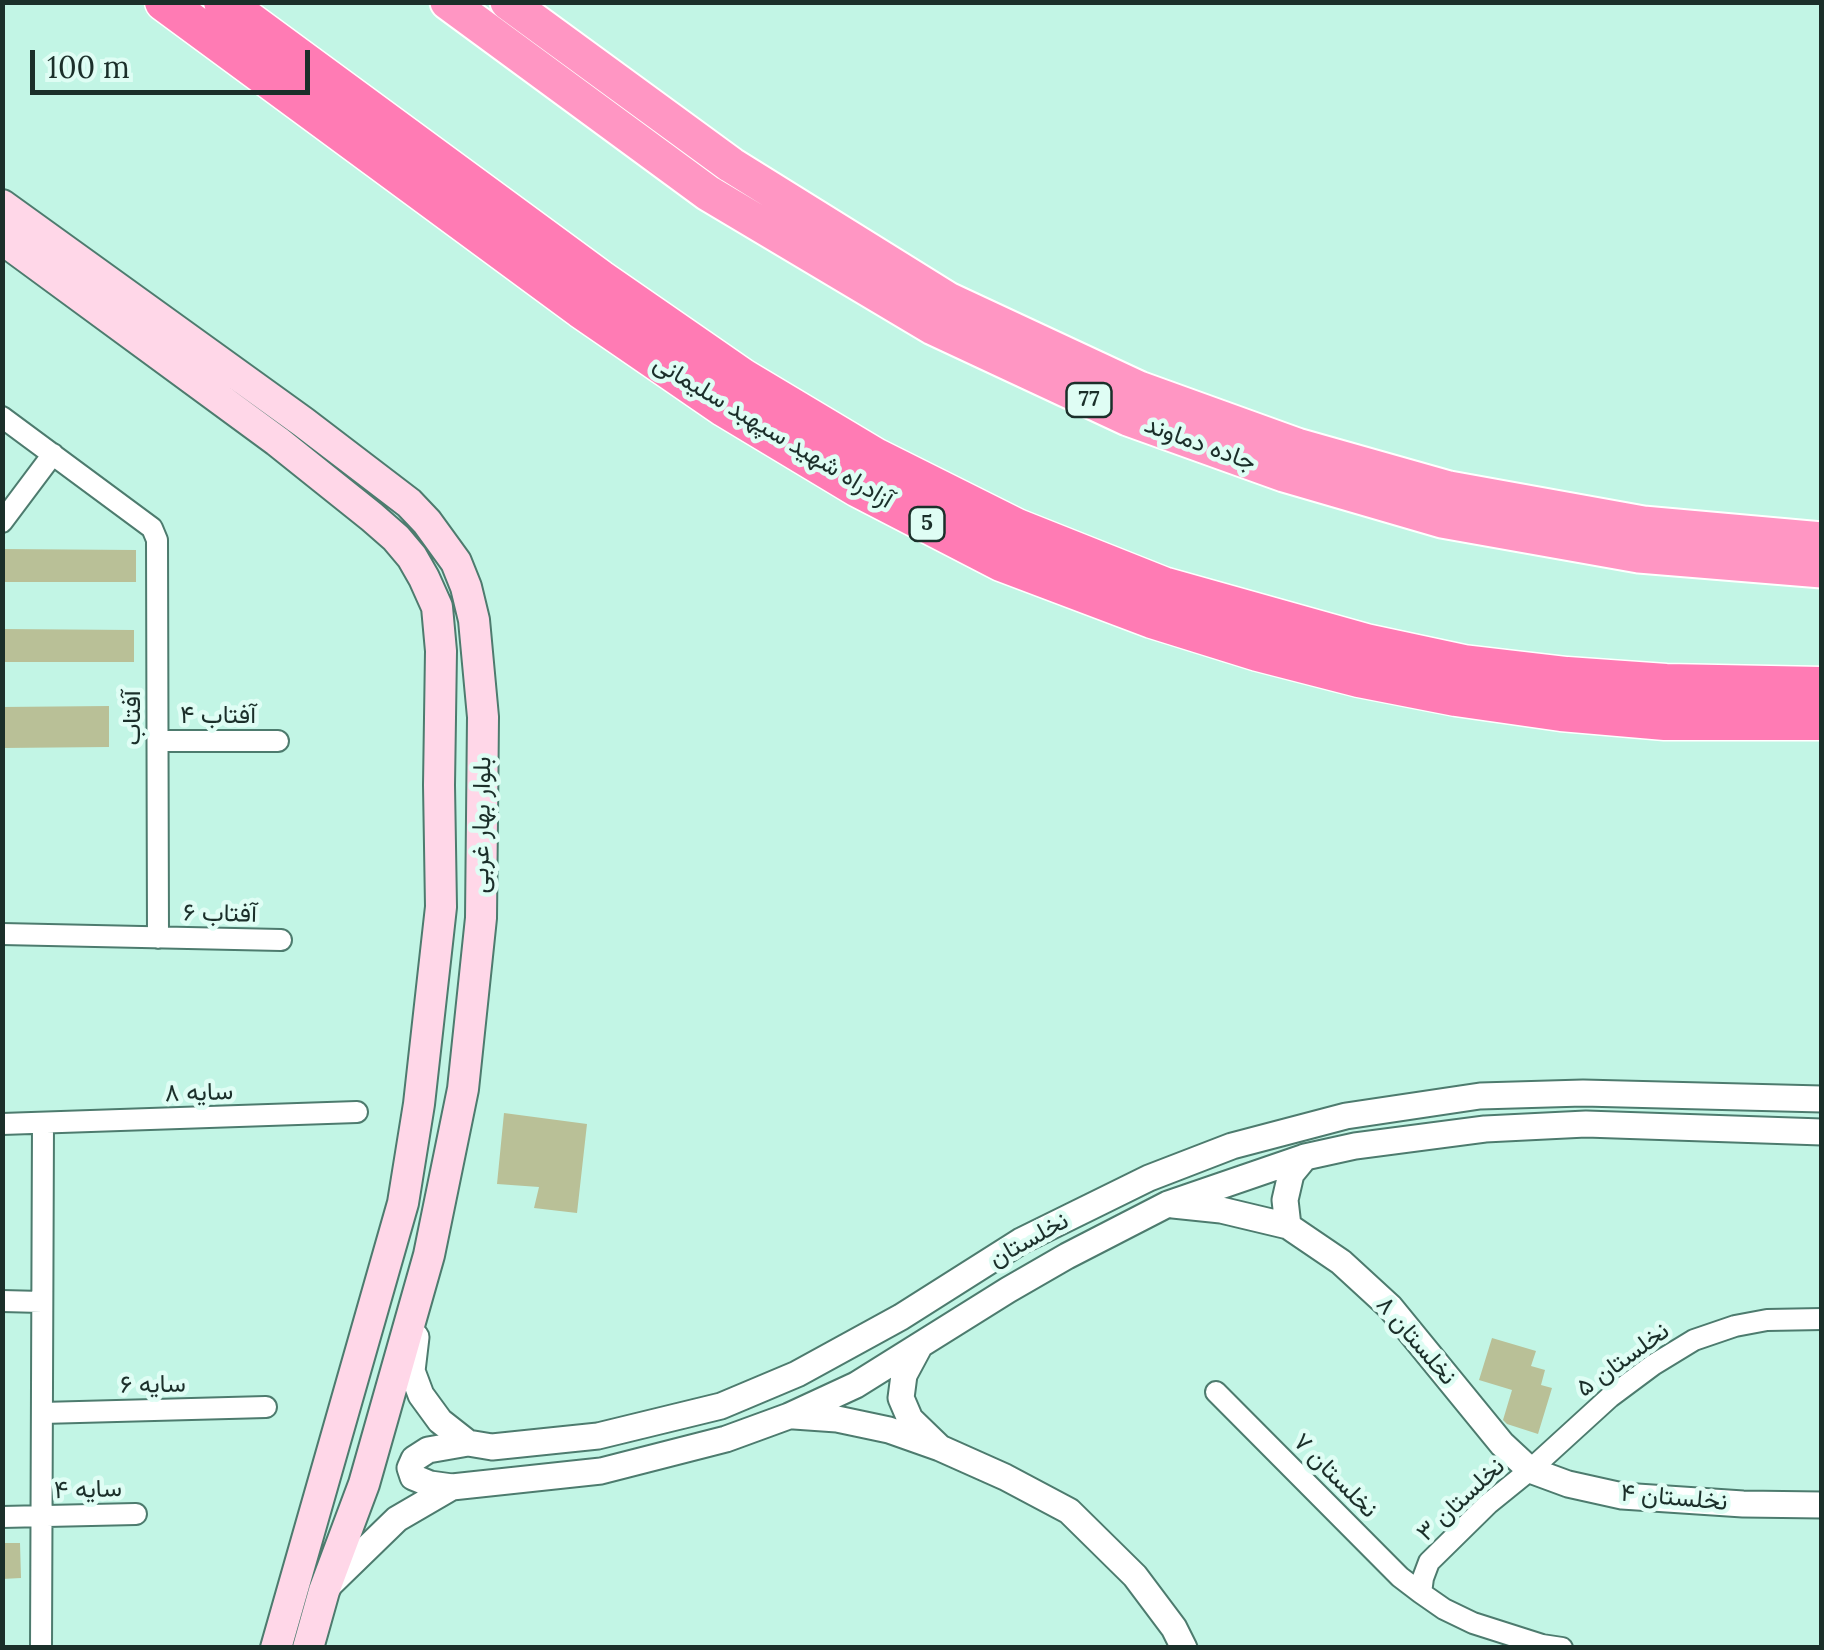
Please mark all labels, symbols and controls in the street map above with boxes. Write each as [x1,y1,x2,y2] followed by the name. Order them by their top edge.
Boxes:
[35,30,315,92] scale bar
[47,48,130,86] text: 100 m
[648,348,898,516] street label: آزادراه شهید سپهبد سلیمانی
[1066,383,1112,417] road number: 77
[1140,410,1260,478] street label: جاده دماوند
[910,507,944,541] road number: 5
[118,690,148,746] street label: آفتاب
[180,701,256,731] street label: آفتاب ۴
[466,756,498,894] street label: بلوار بهار غربی
[183,898,257,930] street label: آفتاب ۶
[164,1077,234,1109] street label: سایه ۸
[984,1206,1074,1274] street label: نخلستان
[1369,1291,1463,1391] street label: نخلستان ۸
[1571,1316,1675,1404] street label: نخلستان ۵
[120,1369,186,1401] street label: سایه ۶
[1286,1427,1384,1525] street label: نخلستان ۷
[1411,1452,1511,1548] street label: نخلستان ۳
[54,1474,122,1506] street label: سایه ۴
[1619,1478,1729,1518] street label: نخلستان ۴

